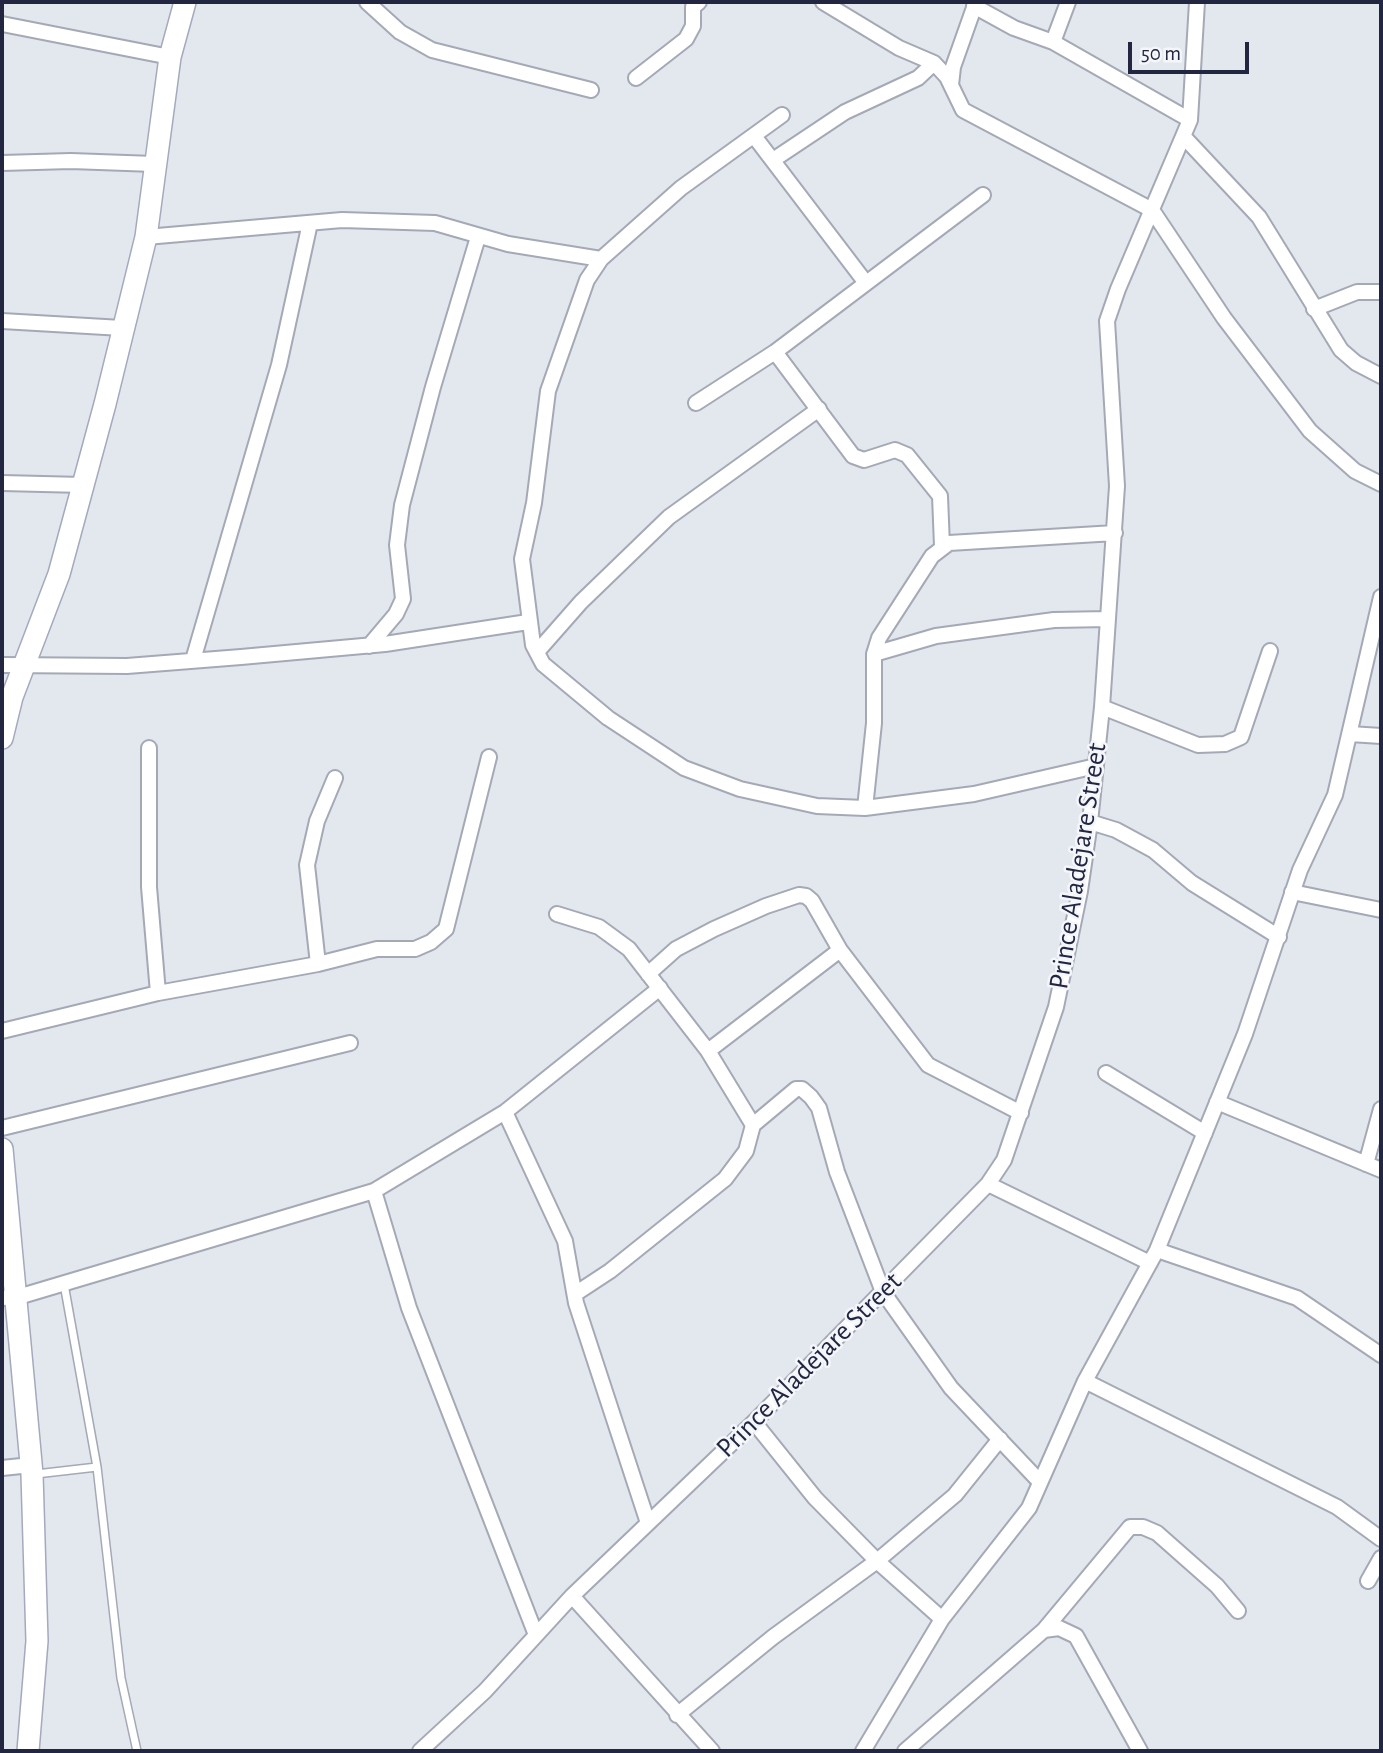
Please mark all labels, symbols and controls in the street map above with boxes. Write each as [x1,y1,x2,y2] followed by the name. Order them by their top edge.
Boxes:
[1131,28,1252,72] scale bar
[1141,43,1181,64] text: 50 m
[1042,741,1114,991] street label: Prince Aladejare Street
[709,1265,909,1465] street label: Prince Aladejare Street

